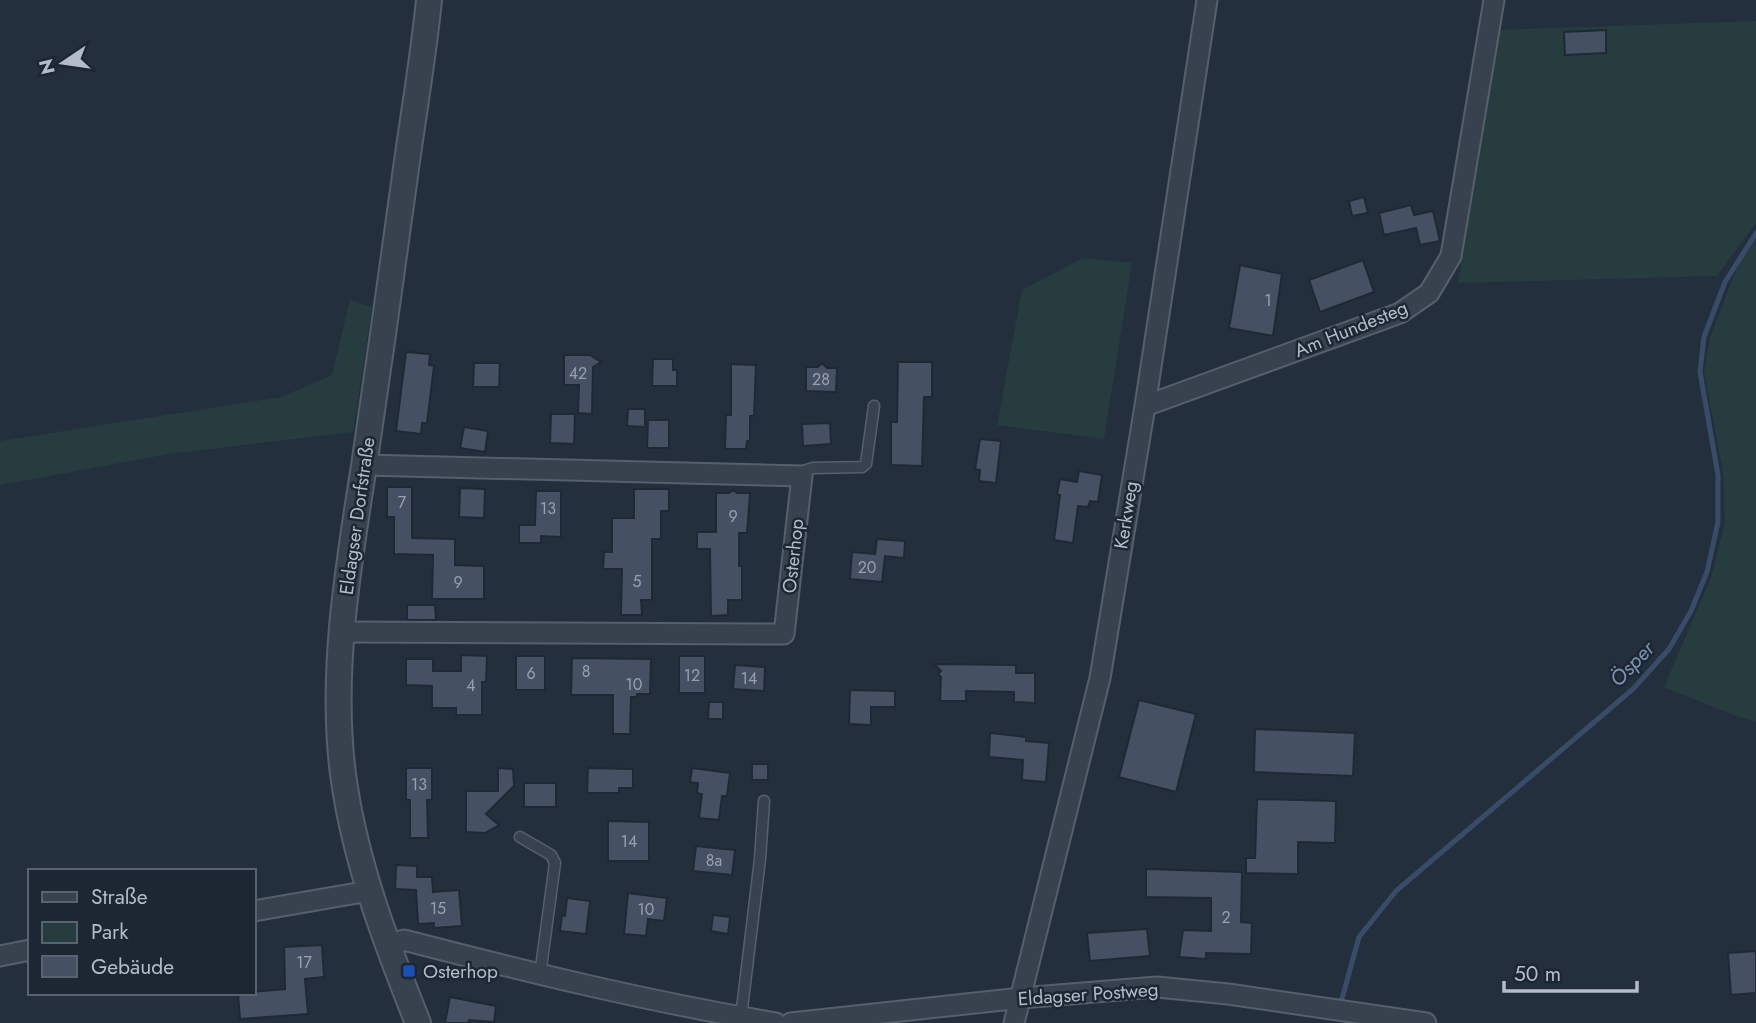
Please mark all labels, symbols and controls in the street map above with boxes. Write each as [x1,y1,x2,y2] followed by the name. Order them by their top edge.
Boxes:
[28,28,98,98] north arrow
[32,56,62,77] text: N
[1264,289,1272,312] house number: 1
[1290,294,1412,364] street label: Am Hundesteg
[569,362,587,385] house number: 42
[812,368,830,391] house number: 28
[333,435,381,597] street label: Eldagser Dorfstraße
[1107,479,1145,551] street label: Kerkweg
[398,491,407,514] house number: 7
[540,497,556,520] house number: 13
[728,505,738,528] house number: 9
[776,517,810,595] street label: Osterhop
[858,556,876,579] house number: 20
[632,570,642,593] house number: 5
[453,571,463,594] house number: 9
[1603,634,1662,694] water label: Ösper
[582,660,590,683] house number: 8
[526,662,536,685] house number: 6
[684,664,700,687] house number: 12
[741,667,757,690] house number: 14
[626,673,642,696] house number: 10
[466,674,476,697] house number: 4
[411,773,427,796] house number: 13
[621,830,637,853] house number: 14
[706,849,722,872] house number: 8a
[28,869,256,995] legend
[91,882,148,912] text: Straße
[430,897,446,920] house number: 15
[638,898,654,921] house number: 10
[1221,906,1231,929] house number: 2
[91,917,129,947] text: Park
[1504,950,1637,994] scale bar
[296,951,312,974] house number: 17
[91,952,174,982] text: Gebäude
[423,958,498,985] place label: Osterhop
[1514,959,1561,989] text: 50 m
[401,963,417,979] marker: Osterhop
[1017,976,1159,1012] street label: Eldagser Postweg

